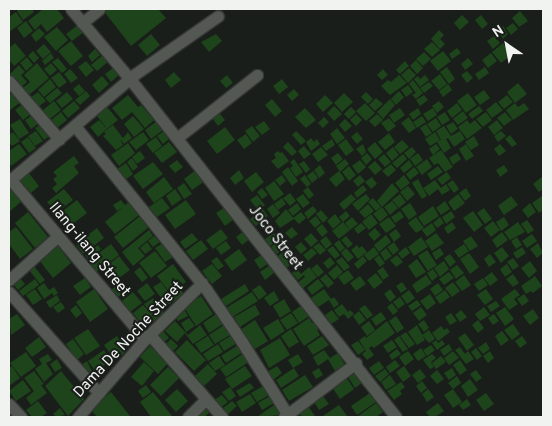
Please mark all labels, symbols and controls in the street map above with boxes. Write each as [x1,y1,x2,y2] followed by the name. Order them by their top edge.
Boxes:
[482,20,532,70] north arrow
[490,22,507,42] text: N
[44,199,134,301] street label: Ilang-ilang Street
[244,202,306,274] street label: Joco Street
[71,278,187,402] street label: Dama De Noche Street

